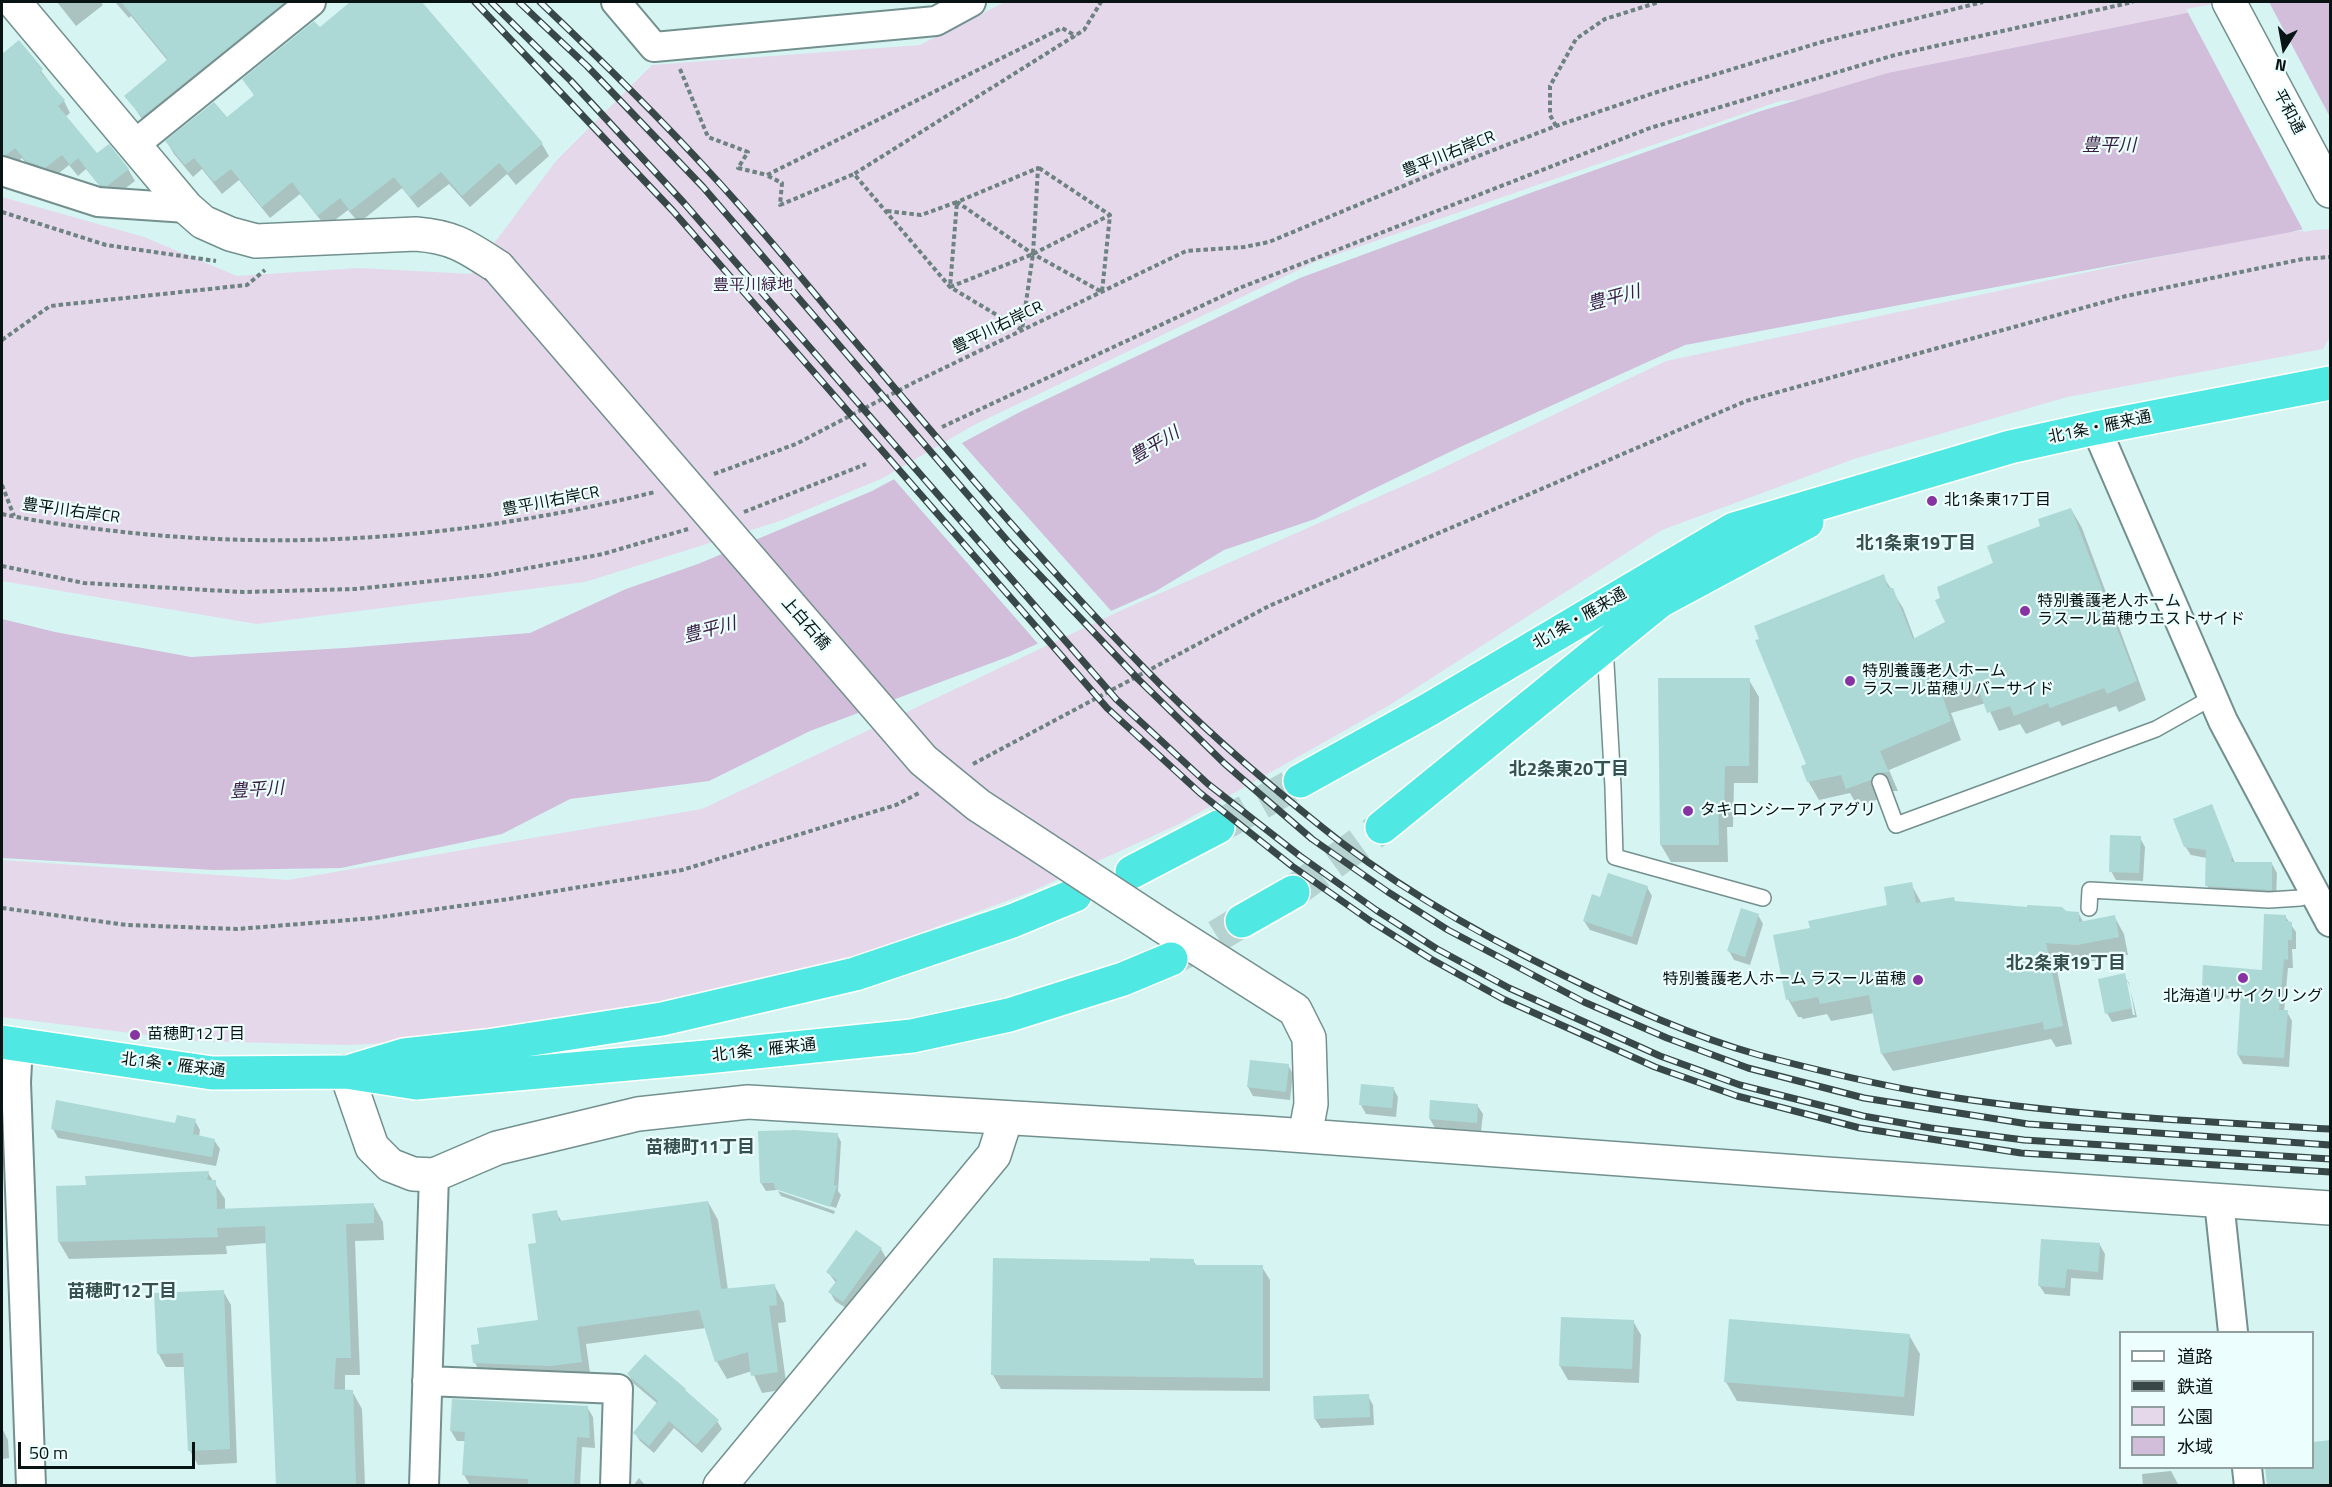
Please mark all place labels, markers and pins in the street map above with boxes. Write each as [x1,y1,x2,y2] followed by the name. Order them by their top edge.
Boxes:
[1944,491,2051,511] place label: 北1条東17丁目
[1925,494,1939,508] marker: 北1条東17丁目
[2037,592,2245,630] place label: 特別養護老人ホーム ラスール苗穂ウエストサイド
[2018,604,2032,618] marker: 特別養護老人ホーム ラスール苗穂ウエストサイド
[1862,662,2054,700] place label: 特別養護老人ホーム ラスール苗穂リバーサイド
[1843,674,1857,688] marker: 特別養護老人ホーム ラスール苗穂リバーサイド
[1700,801,1876,821] place label: タキロンシーアイアグリ
[1681,804,1695,818] marker: タキロンシーアイアグリ
[1662,970,1906,990] place label: 特別養護老人ホーム ラスール苗穂
[2236,971,2250,985] marker: 北海道リサイクリング
[1911,973,1925,987] marker: 特別養護老人ホーム ラスール苗穂
[2163,987,2323,1007] place label: 北海道リサイクリング
[147,1025,245,1045] place label: 苗穂町12丁目
[128,1028,142,1042] marker: 苗穂町12丁目

